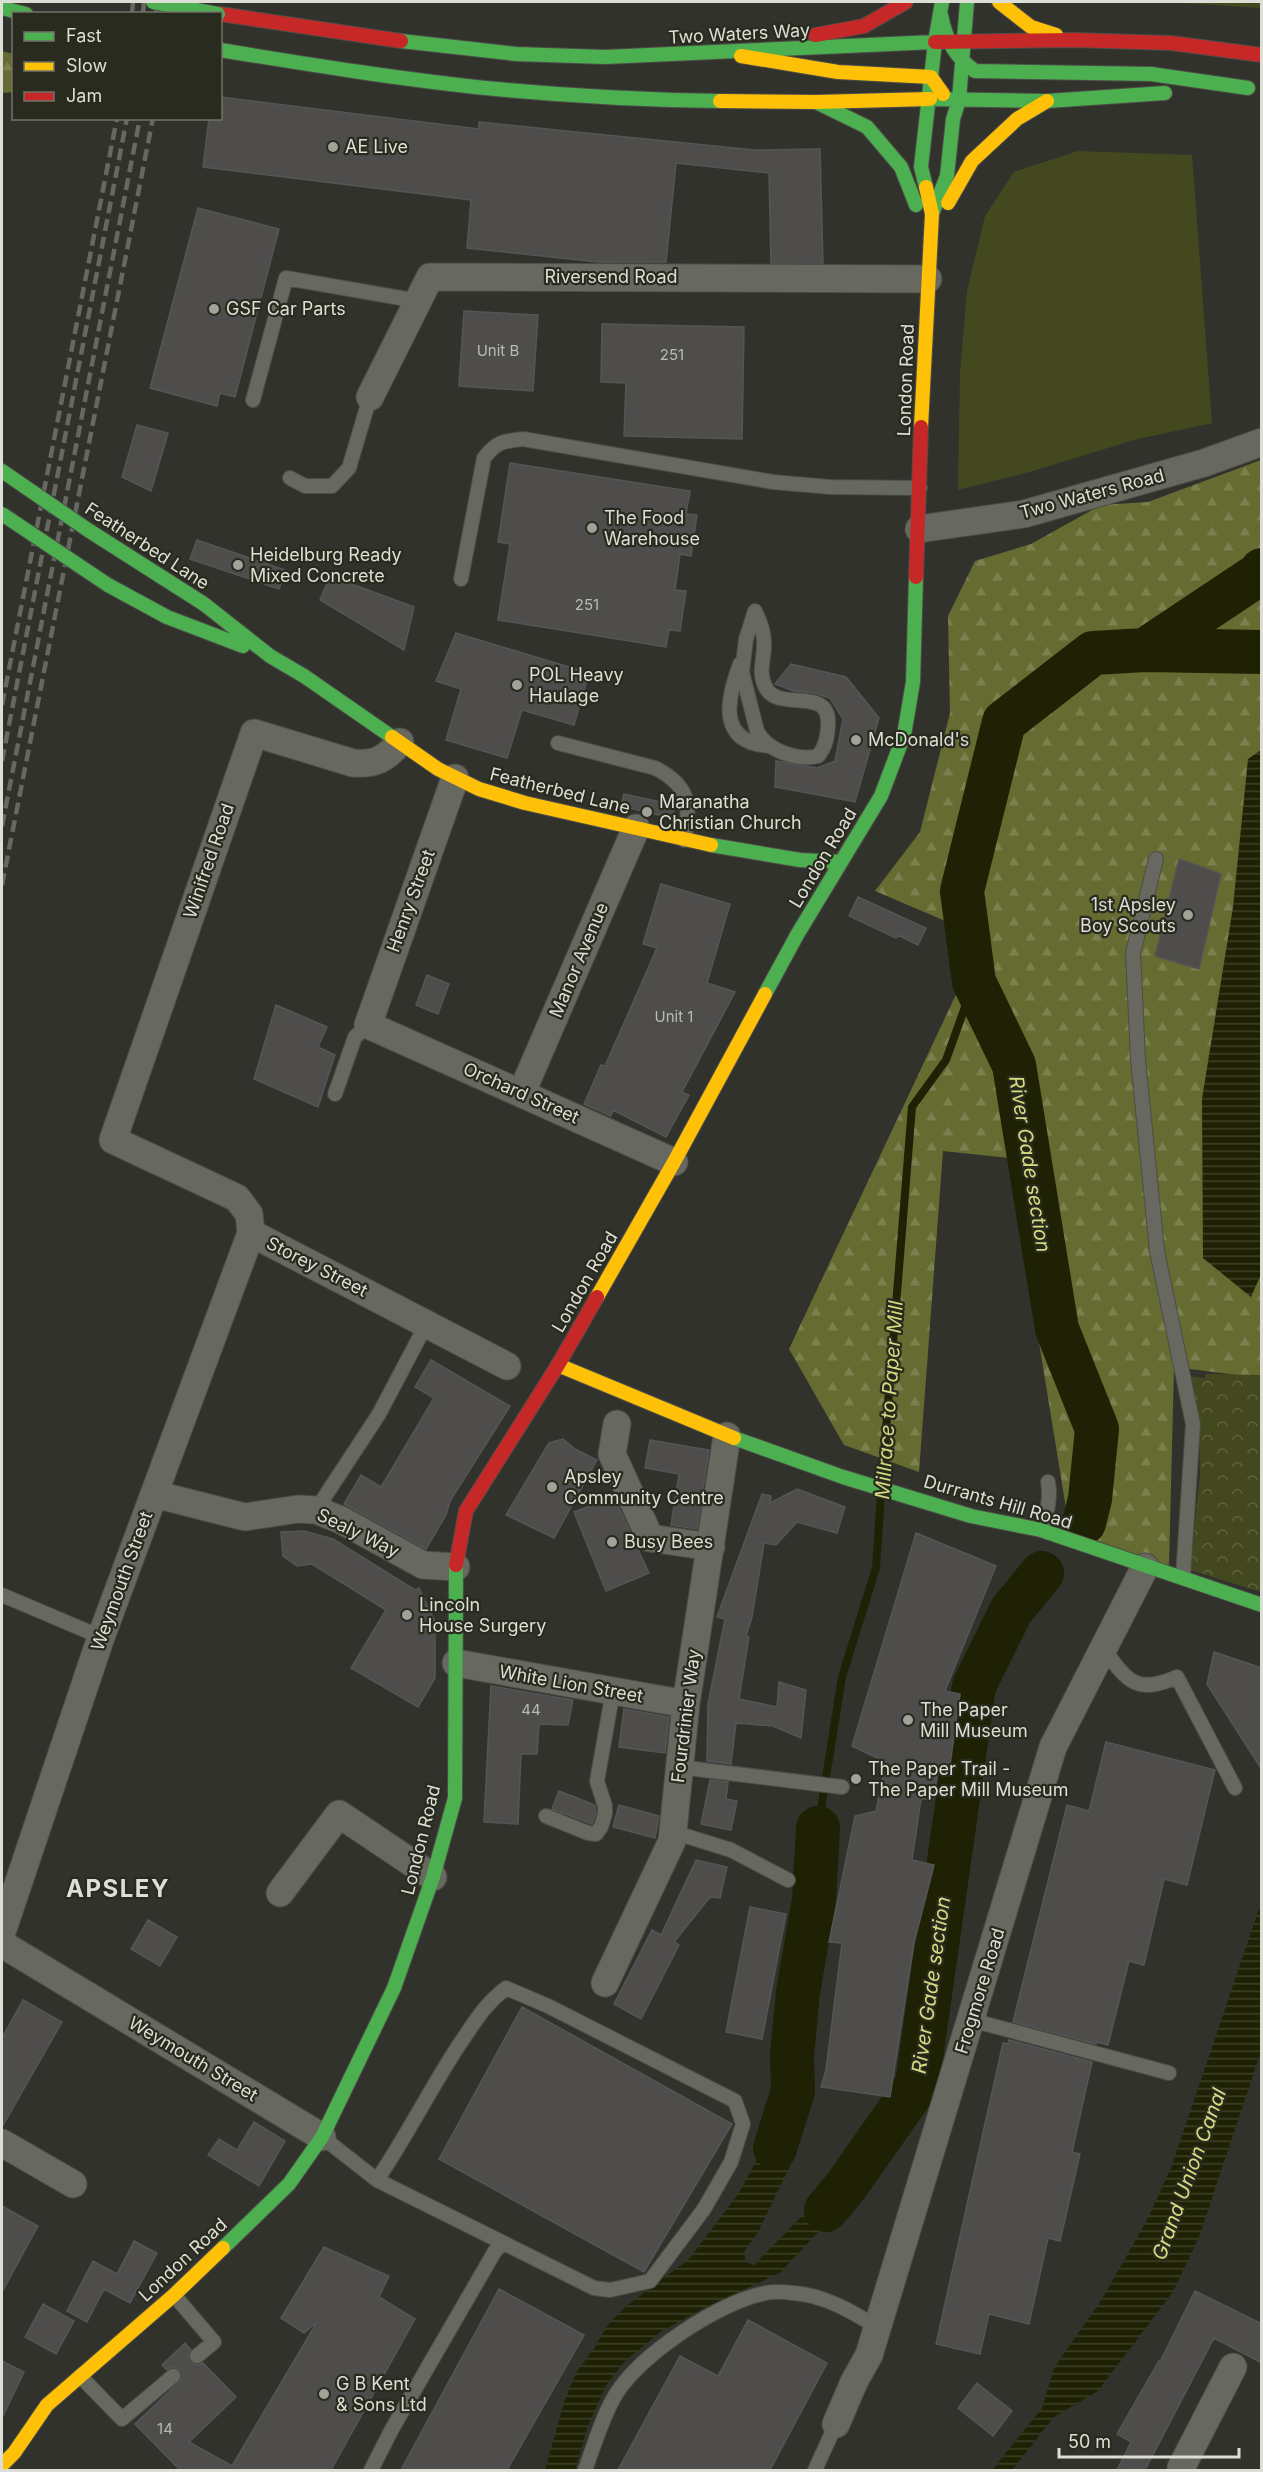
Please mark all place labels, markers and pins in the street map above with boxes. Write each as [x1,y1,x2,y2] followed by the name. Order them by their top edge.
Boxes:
[345,136,408,157] place label: AE Live
[326,140,340,154] marker: AE Live
[226,298,346,319] place label: GSF Car Parts
[207,302,221,316] marker: GSF Car Parts
[604,507,700,549] place label: The Food Warehouse
[585,521,599,535] marker: The Food Warehouse
[250,544,402,586] place label: Heidelburg Ready Mixed Concrete
[231,558,245,572] marker: Heidelburg Ready Mixed Concrete
[529,664,624,706] place label: POL Heavy Haulage
[510,678,524,692] marker: POL Heavy Haulage
[868,729,969,750] place label: McDonald's
[849,733,863,747] marker: McDonald's
[659,791,802,833] place label: Maranatha Christian Church
[640,805,654,819] marker: Maranatha Christian Church
[1080,894,1176,936] place label: 1st Apsley Boy Scouts
[1181,908,1195,922] marker: 1st Apsley Boy Scouts
[564,1466,724,1508] place label: Apsley Community Centre
[545,1480,559,1494] marker: Apsley Community Centre
[624,1531,713,1552] place label: Busy Bees
[605,1535,619,1549] marker: Busy Bees
[419,1594,546,1636] place label: Lincoln House Surgery
[400,1608,414,1622] marker: Lincoln House Surgery
[920,1699,1028,1741] place label: The Paper Mill Museum
[901,1713,915,1727] marker: The Paper Mill Museum
[868,1758,1069,1800] place label: The Paper Trail - The Paper Mill Museum
[849,1772,863,1786] marker: The Paper Trail - The Paper Mill Museum
[336,2373,427,2415] place label: G B Kent & Sons Ltd
[317,2387,331,2401] marker: G B Kent & Sons Ltd

